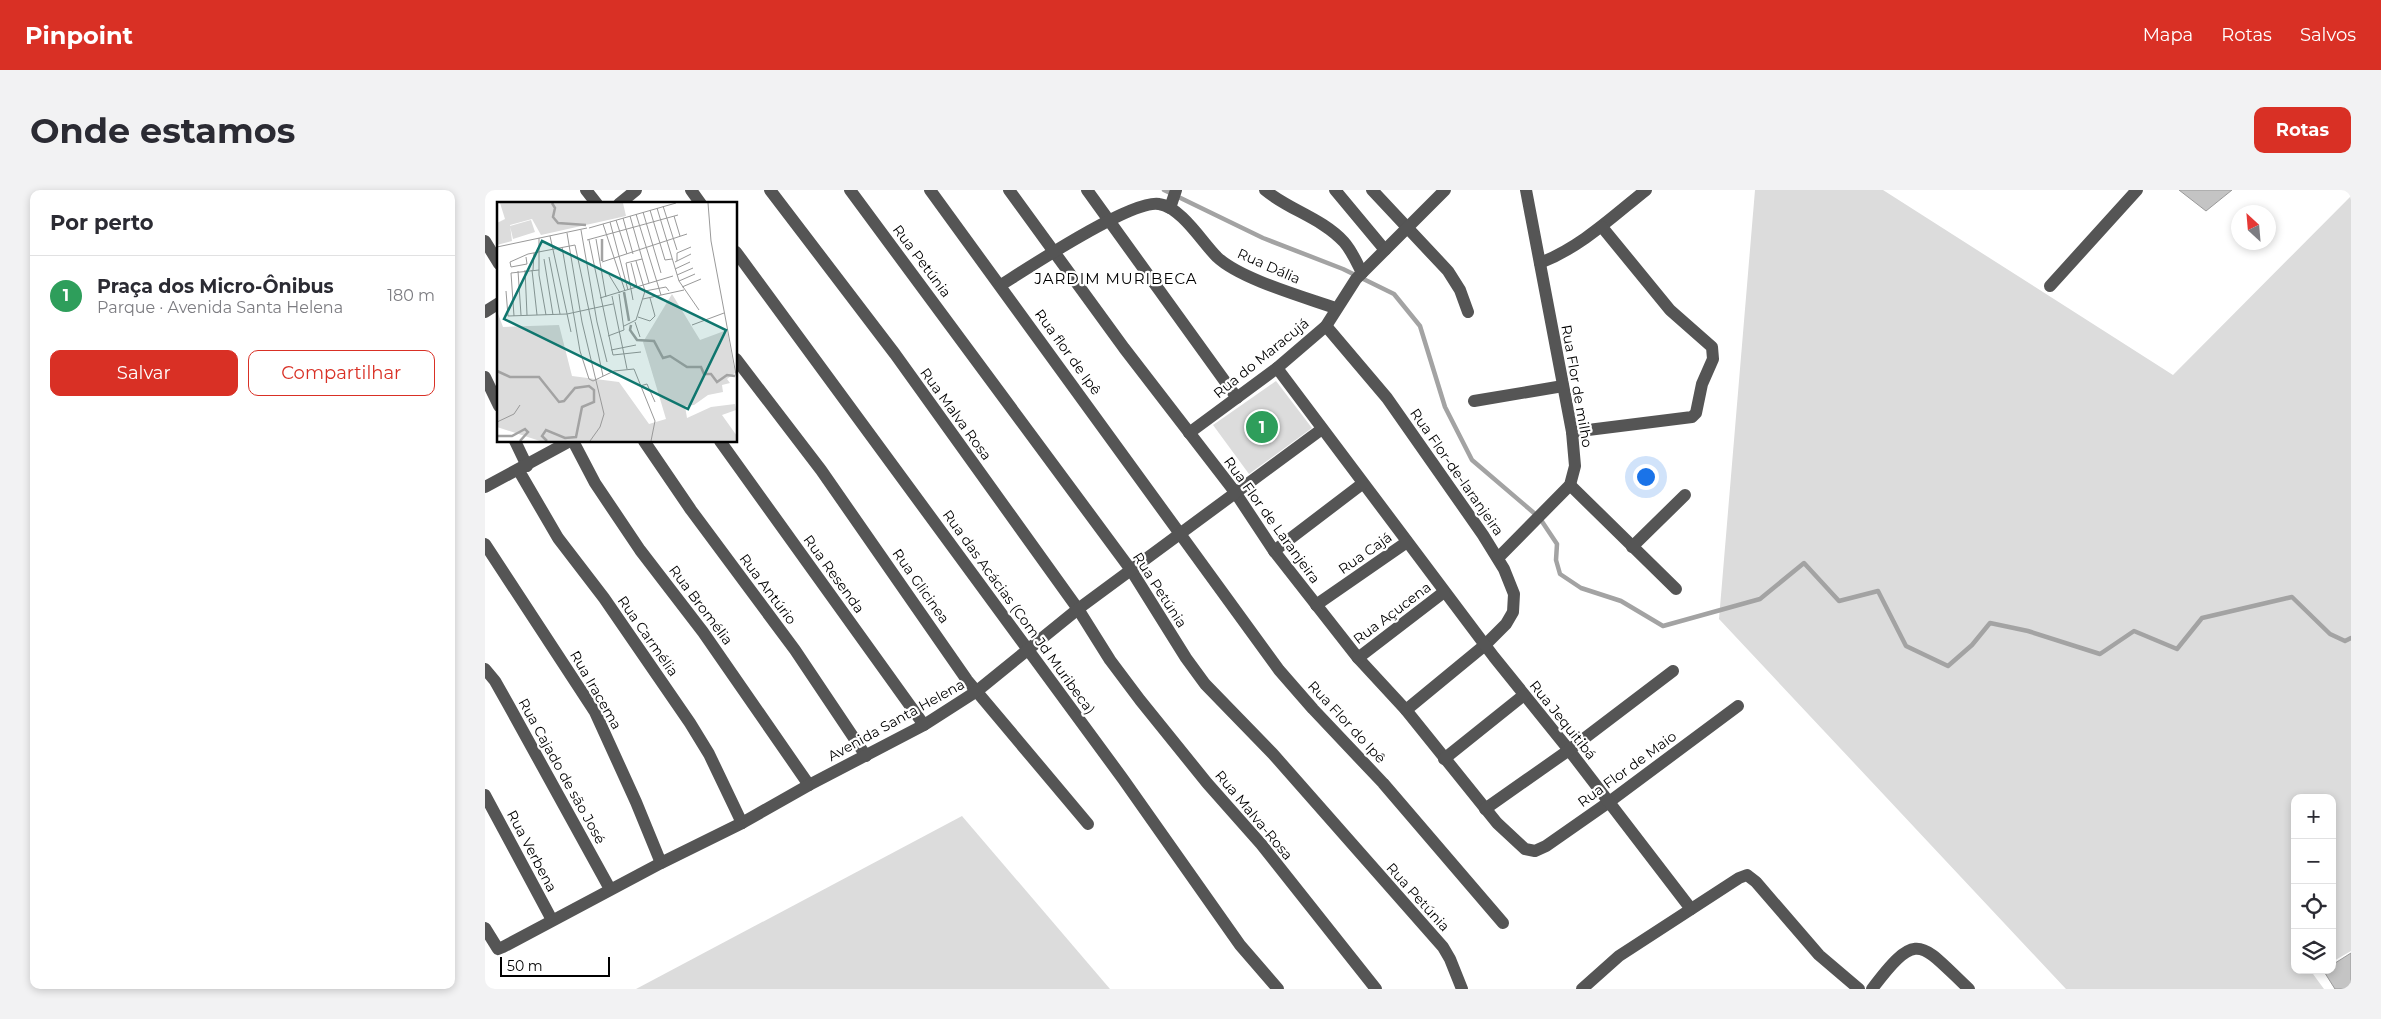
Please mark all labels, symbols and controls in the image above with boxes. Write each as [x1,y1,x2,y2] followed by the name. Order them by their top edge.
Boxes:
[25,21,133,50] text: Pinpoint
[2143,24,2193,46] text: Mapa
[2221,24,2272,46] text: Rotas
[2300,24,2356,46] text: Salvos
[2254,107,2351,153] button: Rotas
[30,109,295,152] text: Onde estamos
[497,202,737,442] inset map
[2231,205,2276,250] north arrow
[50,210,154,235] text: Por perto
[889,221,955,301] street label: Rua Petúnia
[1235,244,1303,288] street label: Rua Dália
[1033,269,1198,288] district label: JARDIM MURIBECA
[97,275,334,298] text: Praça dos Micro-Ônibus
[63,286,69,305] text: 1
[387,286,435,305] text: 180 m
[97,298,343,317] text: Parque · Avenida Santa Helena
[1031,306,1105,398] street label: Rua flor de Ipê
[1210,314,1312,402] street label: Rua do Maracujá
[1557,323,1597,449] street label: Rua Flor de milho
[50,350,238,396] button: Salvar
[248,350,435,396] button: Compartilhar
[916,364,996,464] street label: Rua Malva Rosa
[1406,405,1508,539] street label: Rua Flor-de-laranjeira
[1246,408,1278,446] pin: 1
[1220,453,1324,587] street label: Rua Flor de Laranjeira
[1633,464,1659,490] your location
[939,506,1099,718] street label: Rua das Acácias (Com Jd Muribeca)
[1335,528,1395,578] street label: Rua Cajá
[800,531,868,617] street label: Rua Resenda
[889,545,953,627] street label: Rua Glicinea
[1129,549,1191,631] street label: Rua Petúnia
[736,550,801,628] street label: Rua Antúrio
[665,562,737,648] street label: Rua Bromélia
[1350,578,1434,648] street label: Rua Açucena
[614,592,682,680] street label: Rua Carmélia
[566,647,626,733] street label: Rua Iracema
[824,675,968,765] street label: Avenida Santa Helena
[1304,677,1390,767] street label: Rua Flor do Ipê
[1526,677,1600,763] street label: Rua Jequitibá
[514,695,610,847] street label: Rua Cajado de são José
[1574,727,1680,811] street label: Rua Flor de Maio
[1211,766,1297,864] street label: Rua Malva-Rosa
[2291,794,2336,974] map controls
[2291,794,2336,839] button: +
[503,807,561,895] street label: Rua Verbena
[2291,839,2336,884] button: −
[1382,859,1454,935] street label: Rua Petúnia
[2291,884,2336,929] button: locate
[2291,929,2336,974] button: layers
[500,954,610,977] scale bar
[507,957,543,975] text: 50 m

